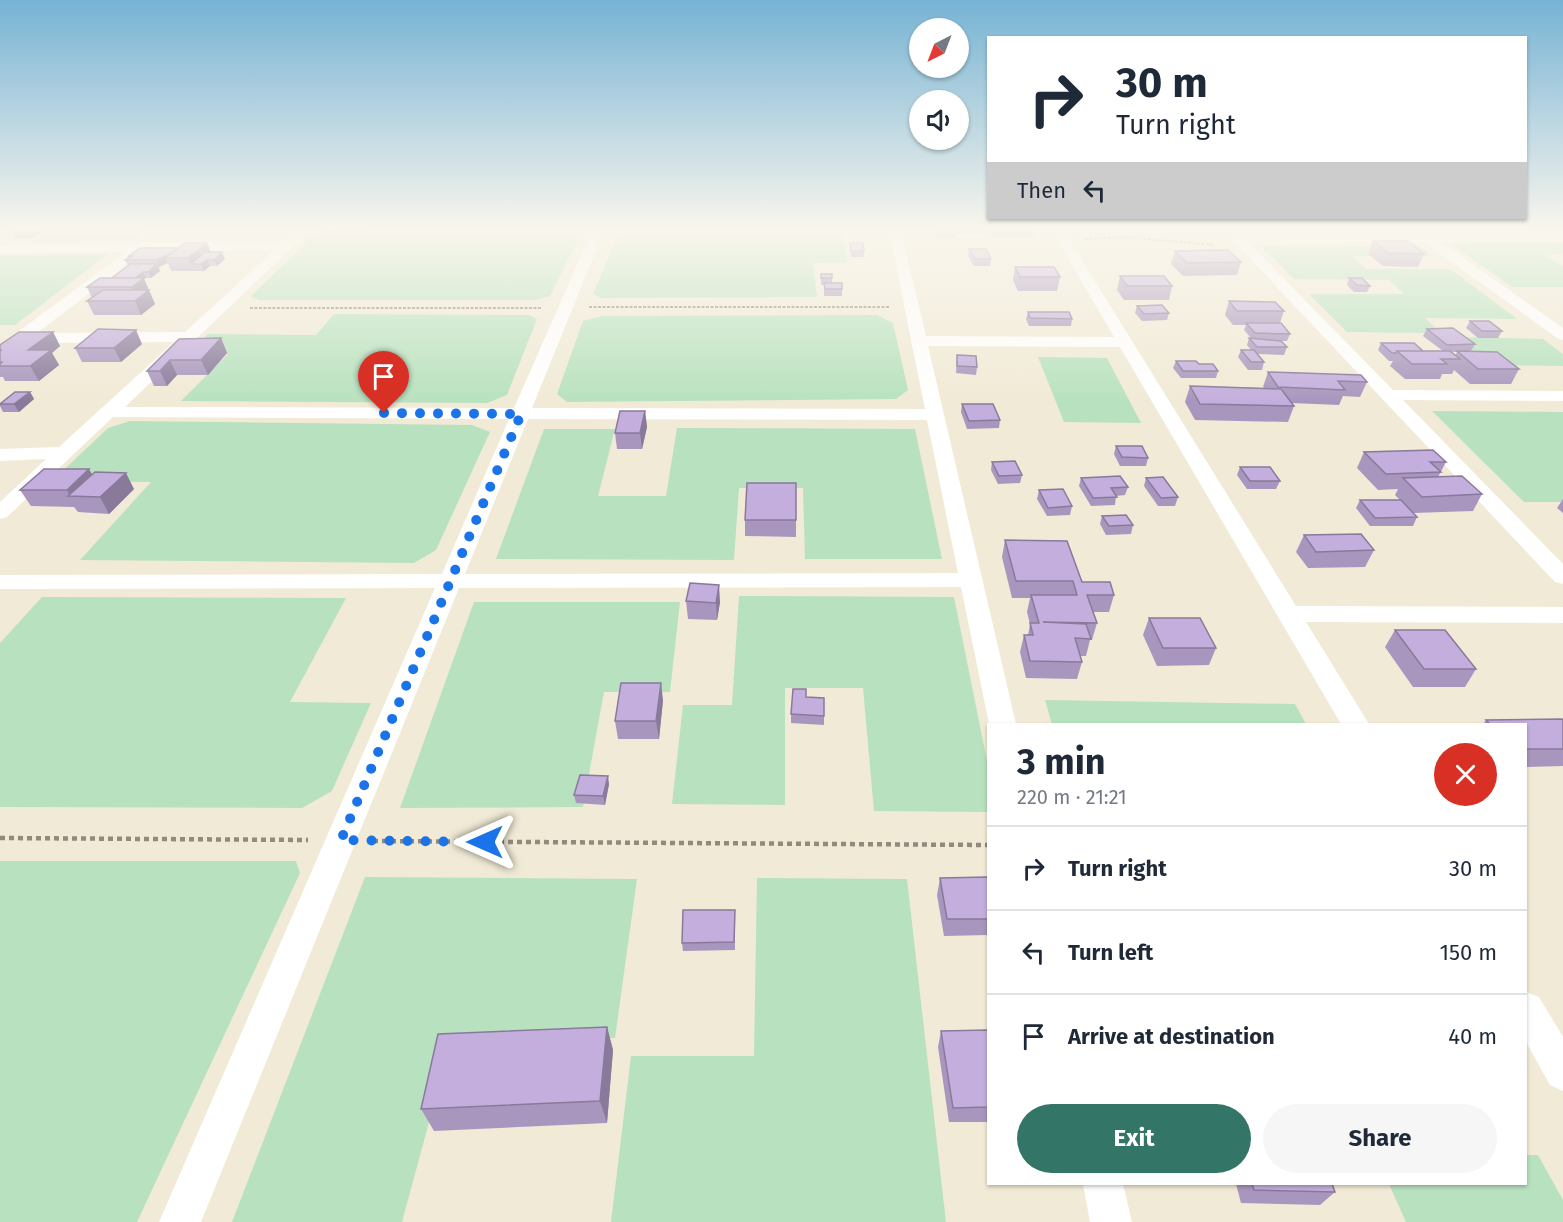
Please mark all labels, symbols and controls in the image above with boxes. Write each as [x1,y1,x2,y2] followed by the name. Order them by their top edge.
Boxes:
[909,18,969,78] north arrow
[909,18,969,150] map controls
[1116,58,1208,108] text: 30 m
[1017,60,1095,138] icon: right
[909,90,969,150] button: sound
[1116,109,1236,141] text: Turn right
[1078,174,1111,207] icon: left
[1017,177,1066,204] text: Then
[358,351,409,413] pin
[367,360,400,393] icon: arrive
[1017,740,1106,784] text: 3 min
[1434,743,1497,806] button: close
[1017,785,1127,809] text: 220 m · 21:21
[453,810,517,874] position arrow
[1017,852,1050,885] icon: right
[1068,855,1167,882] text: Turn right
[1449,855,1497,882] text: 30 m
[1017,936,1050,969] icon: left
[1068,939,1153,966] text: Turn left
[1439,939,1497,966] text: 150 m
[1017,1020,1050,1053] icon: arrive
[1068,1023,1275,1050] text: Arrive at destination
[1448,1023,1497,1050] text: 40 m
[1017,1104,1251,1173] button: Exit
[1263,1104,1497,1173] button: Share

